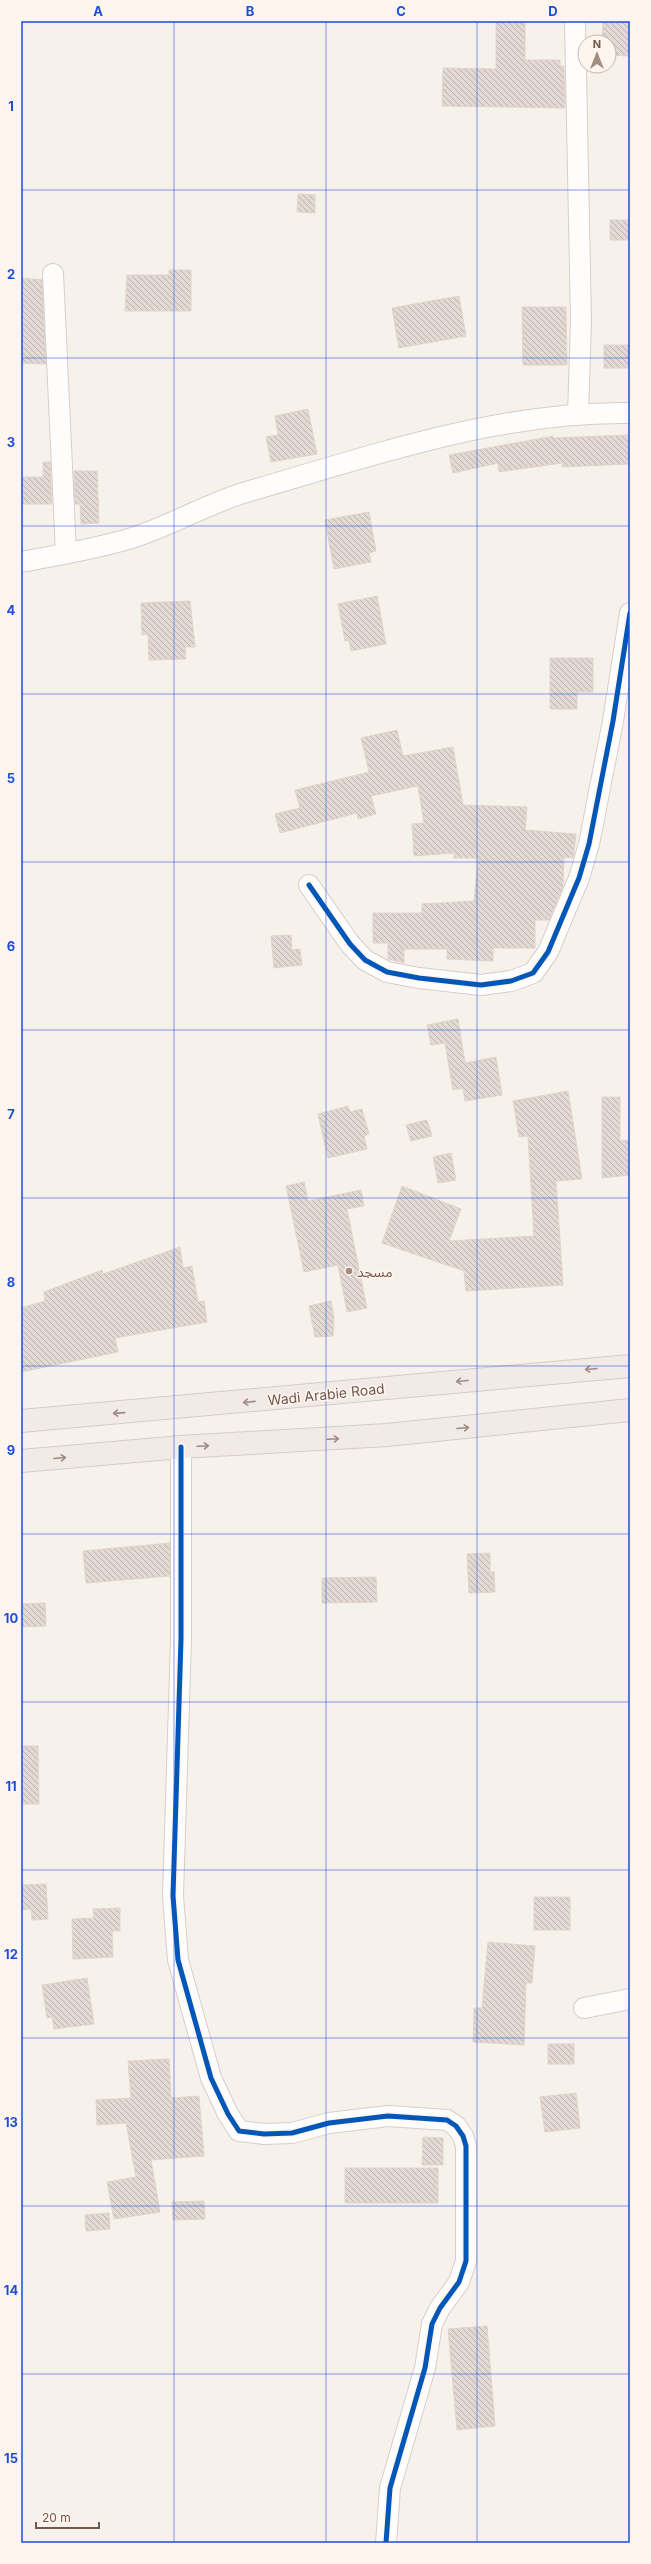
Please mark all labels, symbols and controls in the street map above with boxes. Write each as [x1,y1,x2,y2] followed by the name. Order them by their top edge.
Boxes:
[93,3,103,19] text: A
[246,3,255,19] text: B
[396,3,406,19] text: C
[548,3,558,19] text: D
[577,34,617,74] north arrow
[593,37,601,51] text: N
[8,98,14,114] text: 1
[7,266,15,282] text: 2
[7,434,15,450] text: 3
[7,602,16,618] text: 4
[7,770,15,786] text: 5
[7,938,15,954] text: 6
[7,1106,15,1122] text: 7
[357,1263,393,1280] place label: مسجد
[344,1266,354,1276] marker: مسجد
[7,1274,15,1290] text: 8
[585,1366,598,1373] one-way arrow
[456,1377,469,1384] one-way arrow
[267,1379,385,1409] street label: Wadi Arabie Road
[243,1398,256,1405] one-way arrow
[113,1409,126,1416] one-way arrow
[456,1424,469,1432] one-way arrow
[326,1435,339,1442] one-way arrow
[7,1442,15,1458] text: 9
[196,1442,209,1450] one-way arrow
[53,1454,66,1461] one-way arrow
[4,1610,18,1626] text: 10
[5,1778,17,1794] text: 11
[4,1946,18,1962] text: 12
[4,2114,18,2130] text: 13
[4,2282,18,2298] text: 14
[4,2450,18,2466] text: 15
[36,2504,99,2530] scale bar
[42,2510,71,2525] text: 20 m

